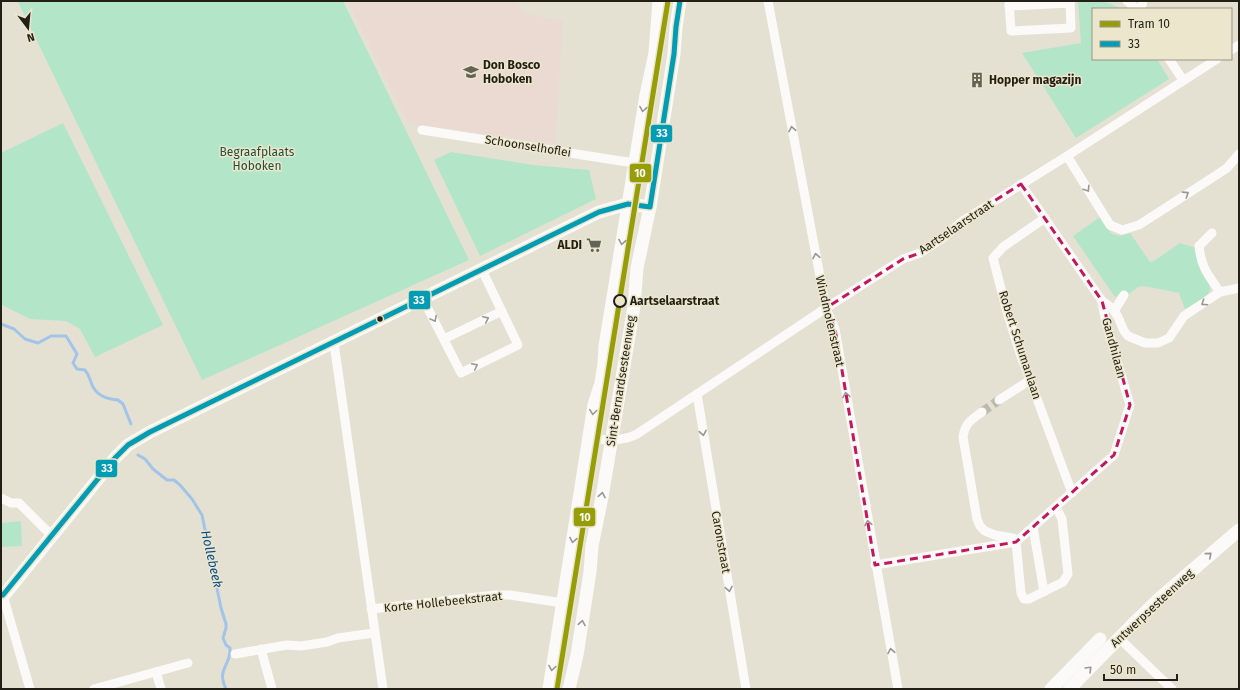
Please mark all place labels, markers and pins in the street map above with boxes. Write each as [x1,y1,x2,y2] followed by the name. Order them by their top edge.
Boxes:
[483,58,540,86] place label: Don Bosco Hoboken
[462,63,480,81] school or university icon: Don Bosco Hoboken
[968,71,986,89] building icon: Hopper magazijn
[989,73,1081,87] place label: Hopper magazijn
[585,236,603,254] supermarket icon: ALDI
[556,238,582,252] place label: ALDI
[613,294,627,308] marker: Aartselaarstraat
[629,294,720,308] place label: Aartselaarstraat
[375,314,385,324] unlabelled marker

